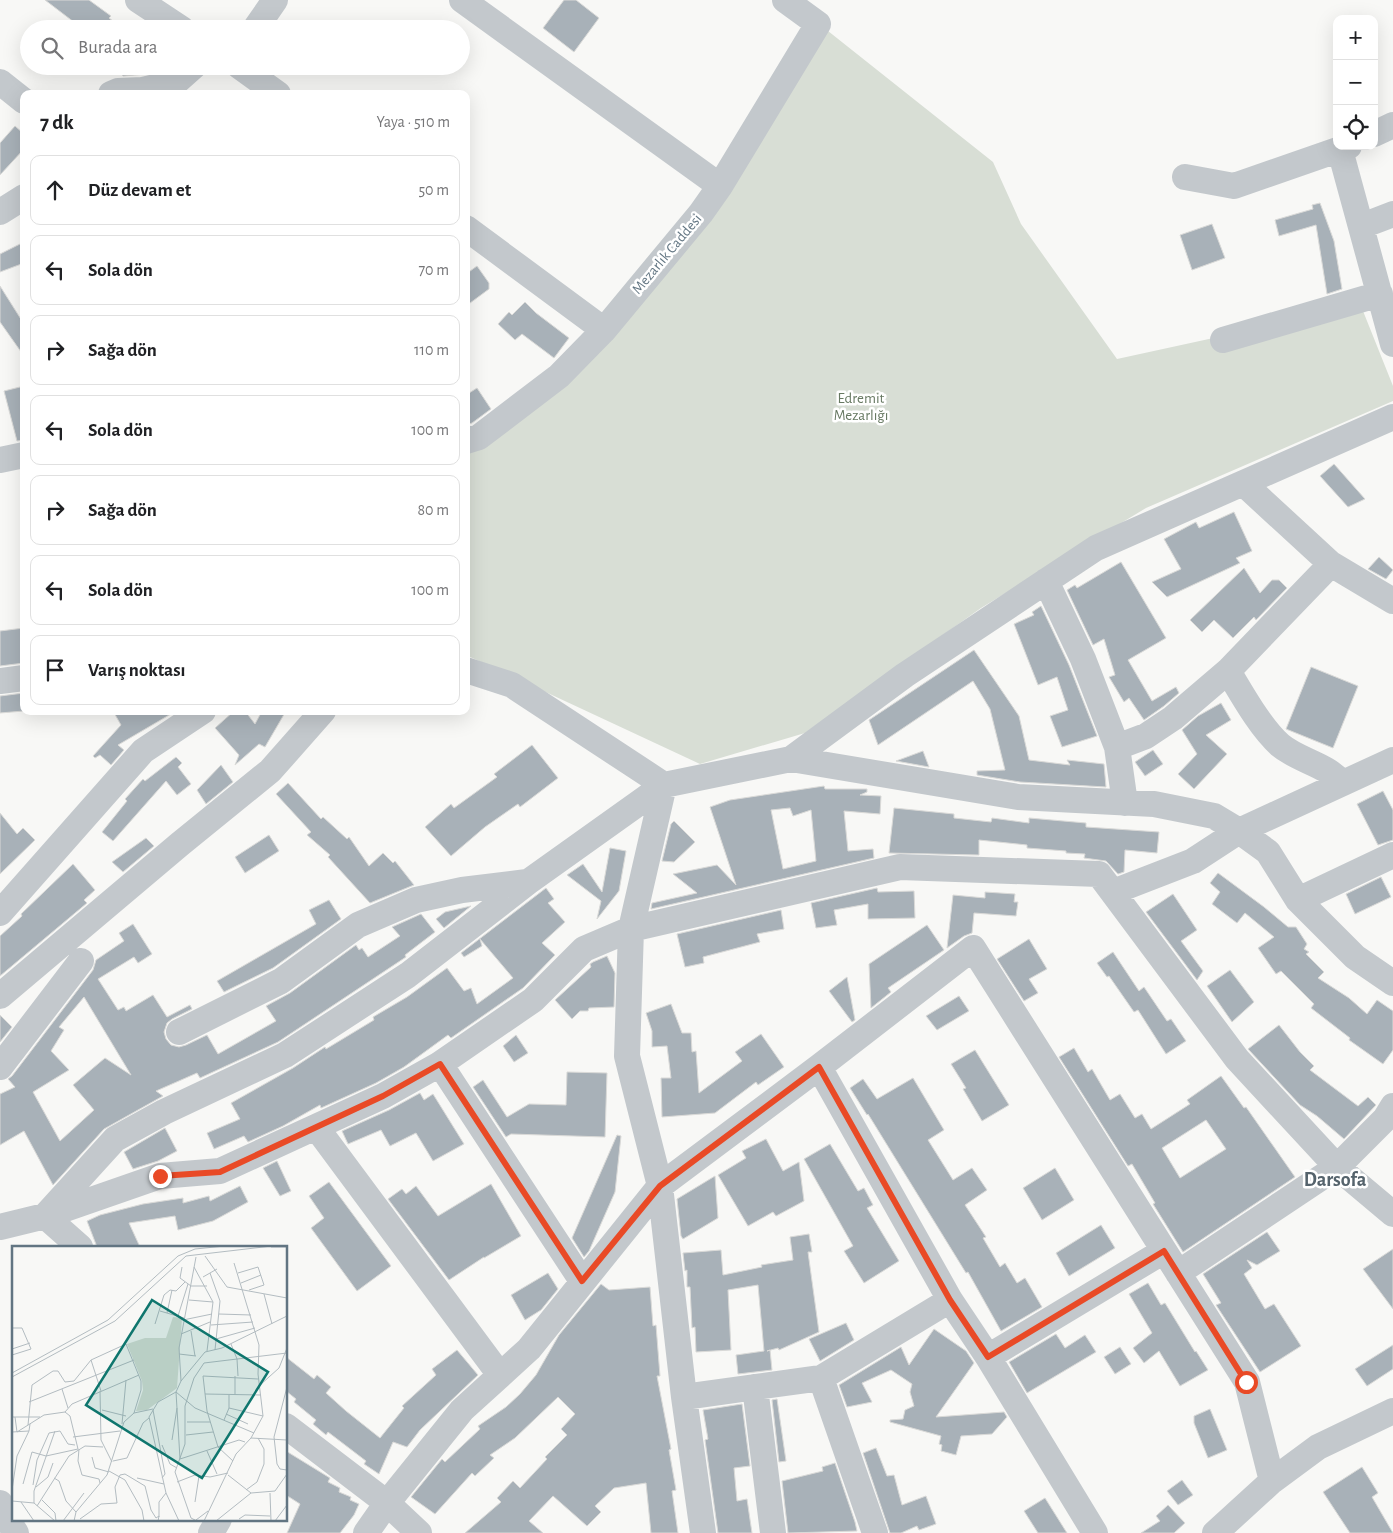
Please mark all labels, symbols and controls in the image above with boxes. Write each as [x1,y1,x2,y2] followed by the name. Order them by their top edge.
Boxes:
[1333,15,1378,150] map controls
[1333,15,1378,60] button: +
[20,20,470,75] search box
[38,34,66,62] icon: search
[78,38,157,57] text: Burada ara
[1333,60,1378,105] button: −
[1333,105,1378,150] button: locate
[40,112,74,133] text: 7 dk
[376,114,450,130] text: Yaya · 510 m
[41,176,69,204] icon: ahead
[88,181,191,200] text: Düz devam et
[418,182,449,198] text: 50 m
[629,211,705,297] street label: Mezarlık Caddesi
[41,256,69,284] icon: left
[88,261,153,280] text: Sola dön
[418,262,449,278] text: 70 m
[41,336,69,364] icon: right
[88,341,157,360] text: Sağa dön
[414,342,449,358] text: 110 m
[834,391,888,423] park label: Edremit Mezarlığı
[41,416,69,444] icon: left
[88,421,153,440] text: Sola dön
[411,422,449,438] text: 100 m
[41,496,69,524] icon: right
[88,501,157,520] text: Sağa dön
[418,502,449,518] text: 80 m
[41,576,69,604] icon: left
[88,581,153,600] text: Sola dön
[411,582,449,598] text: 100 m
[41,656,69,684] icon: arrive
[88,661,186,680] text: Varış noktası
[149,1165,172,1188] route end
[1304,1170,1367,1190] district label: Darsofa
[12,1246,288,1520] inset map
[1235,1371,1258,1394] route start

